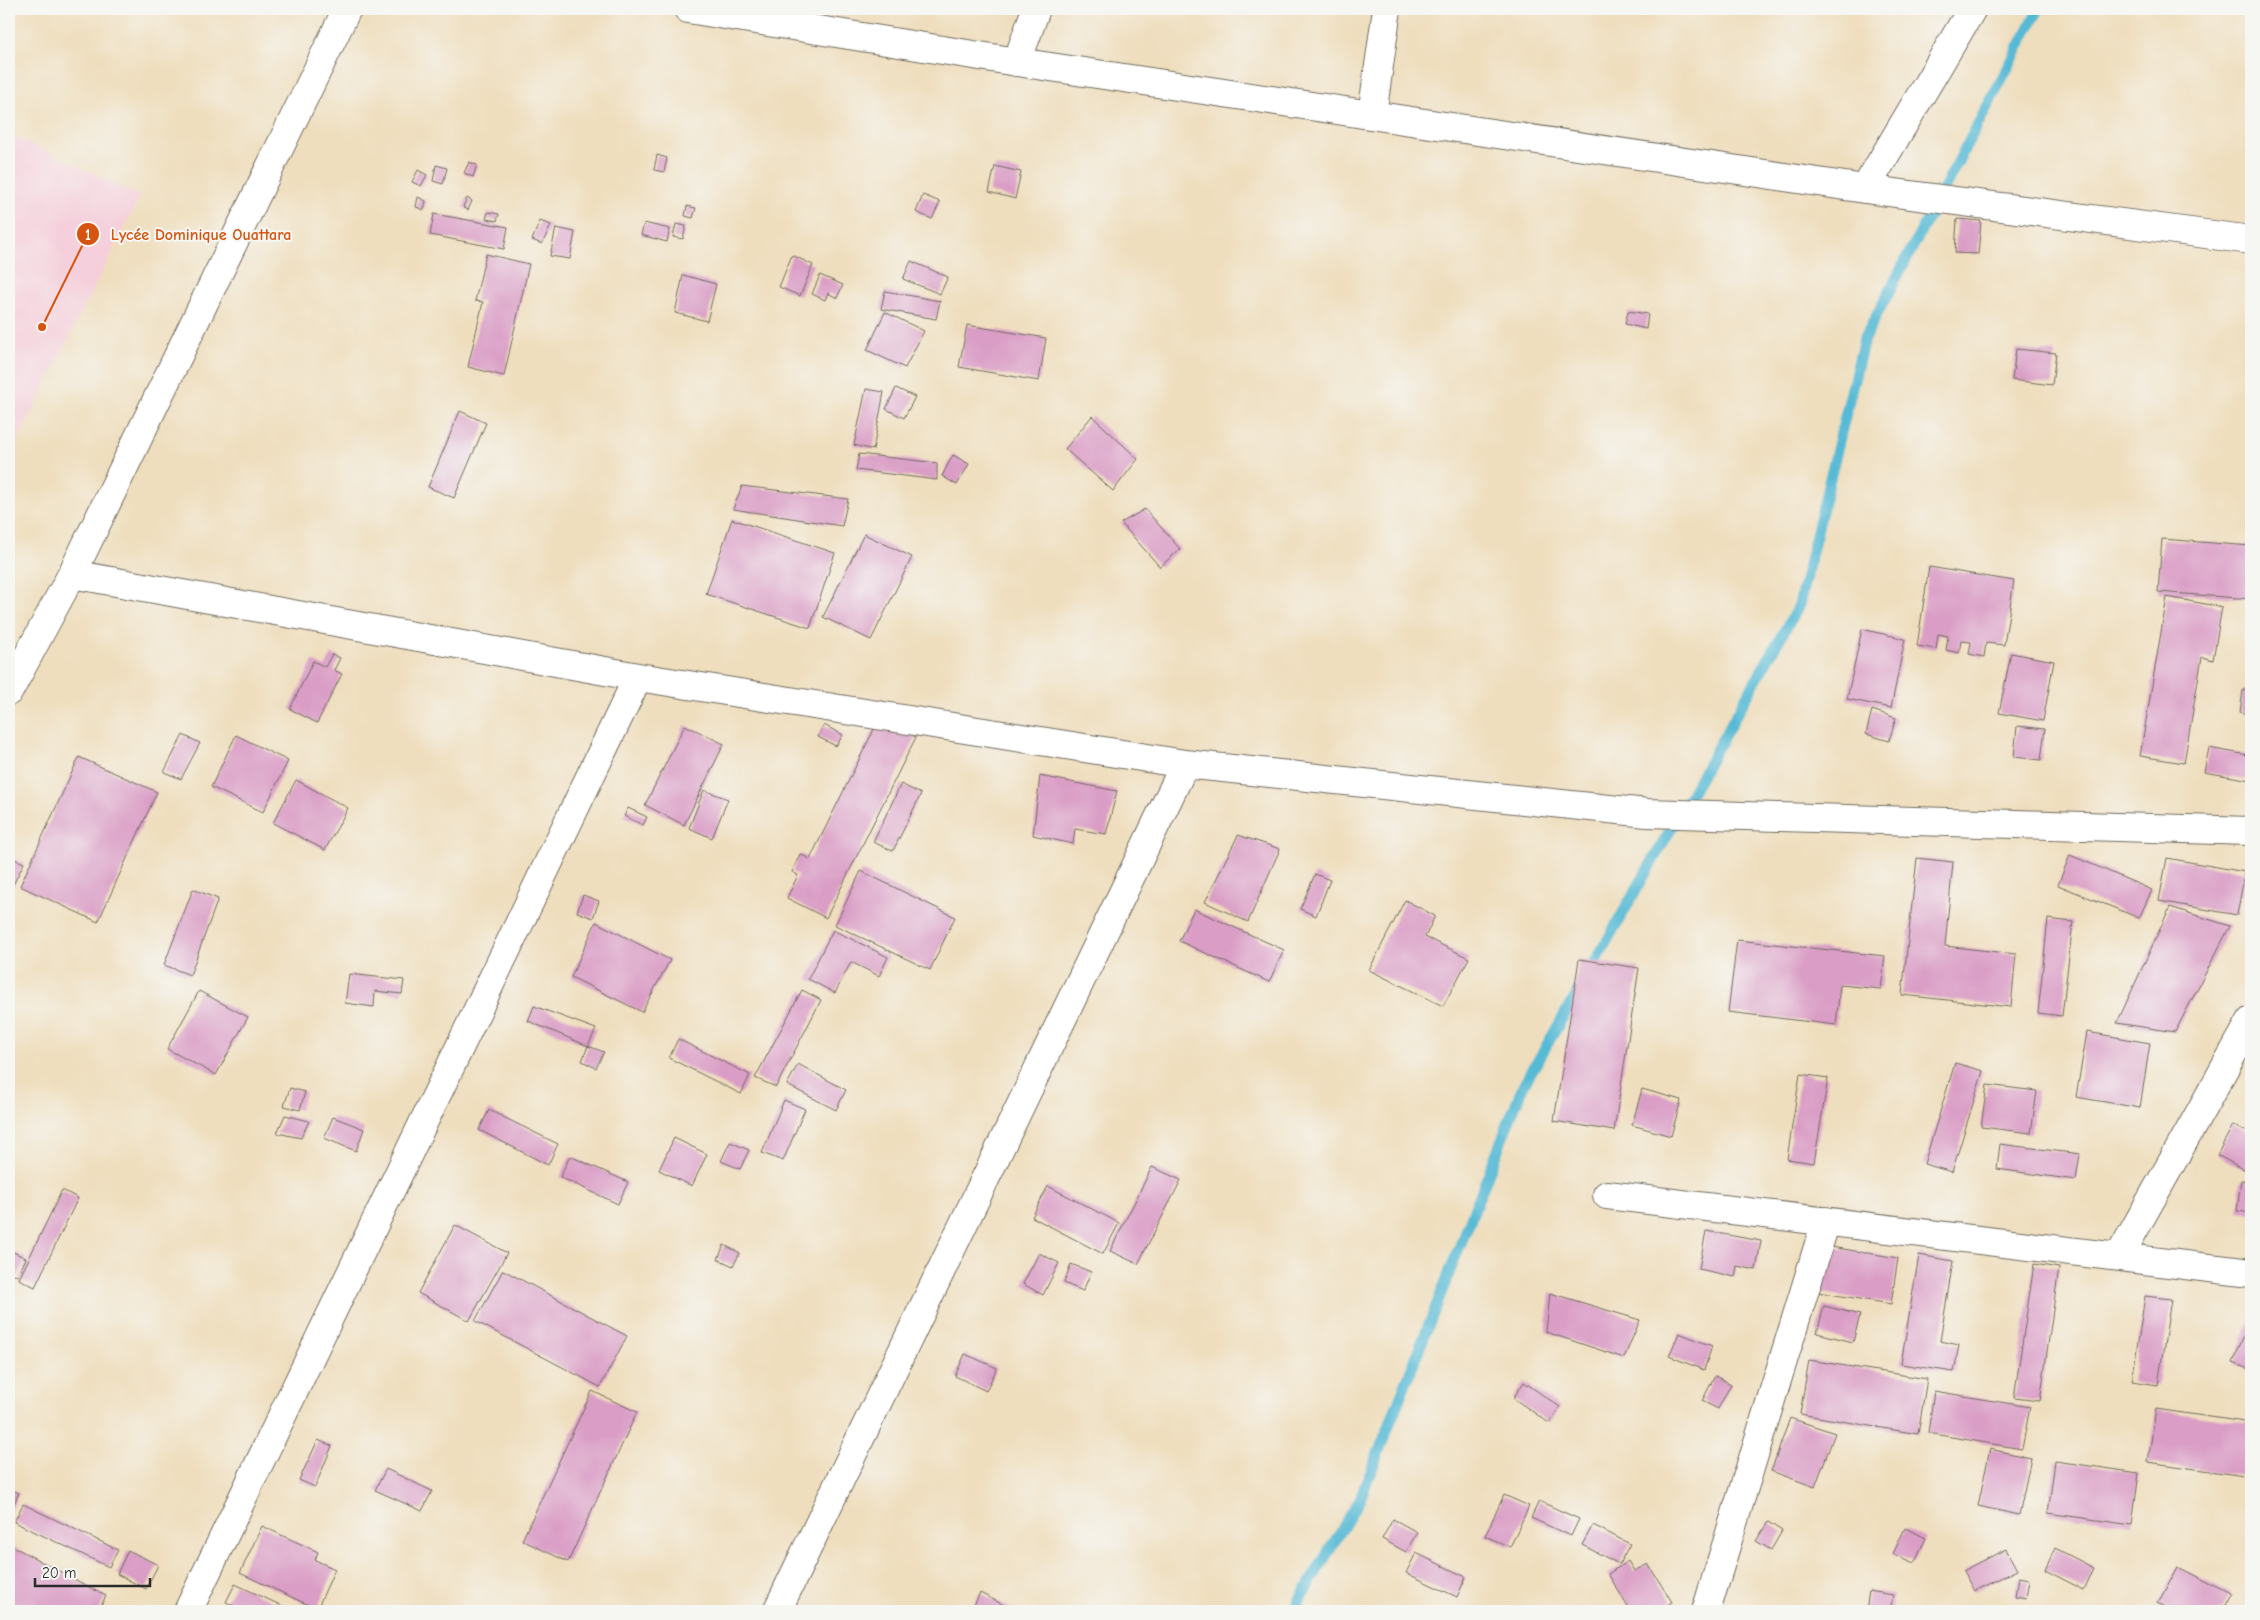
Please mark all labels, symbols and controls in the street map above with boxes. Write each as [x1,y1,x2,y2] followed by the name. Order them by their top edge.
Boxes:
[75,219,301,250] callout: Lycée Dominique Ouattara
[85,226,91,244] text: 1
[111,226,291,244] text: Lycée Dominique Ouattara
[35,1555,150,1587] scale bar
[42,1564,76,1582] text: 20 m

